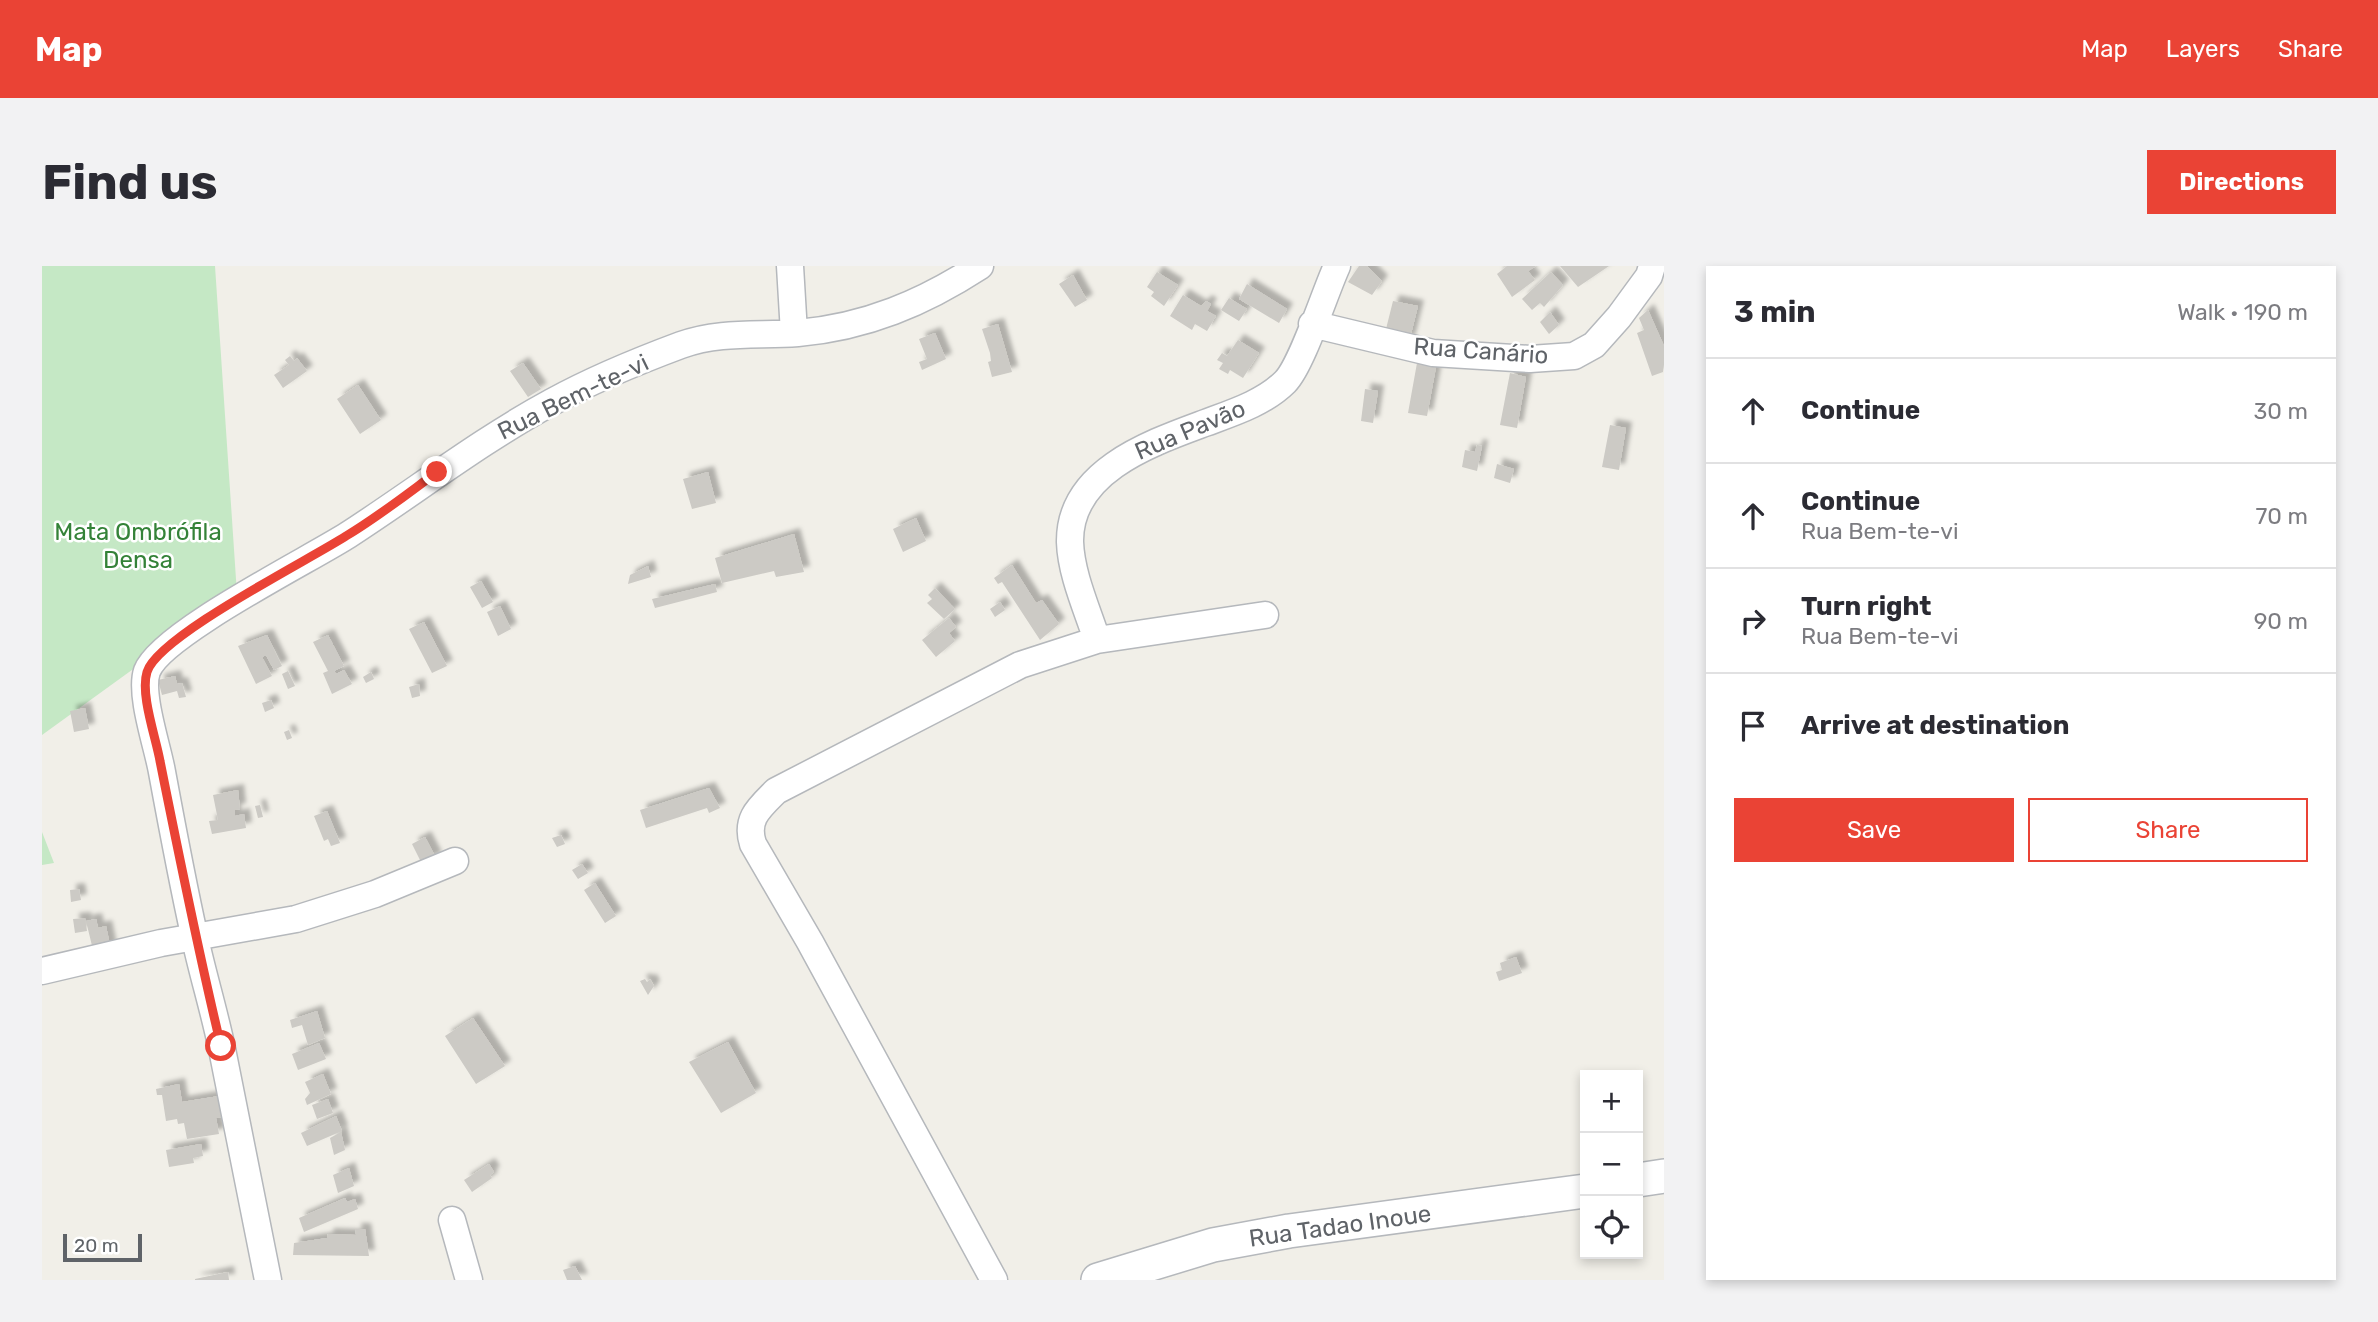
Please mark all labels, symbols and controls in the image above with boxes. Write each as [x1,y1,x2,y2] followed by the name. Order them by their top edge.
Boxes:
[35,30,103,69] text: Map
[2081,35,2128,63] text: Map
[2166,35,2240,63] text: Layers
[2278,35,2343,63] text: Share
[2147,150,2336,214] button: Directions
[42,153,218,211] text: Find us
[1734,294,1816,330] text: 3 min
[2177,298,2308,326] text: Walk · 190 m
[1413,332,1549,370] street label: Rua Canário
[493,348,653,446] street label: Rua Bem-te-vi
[1734,392,1772,430] icon: ahead
[1131,394,1249,466] street label: Rua Pavão
[1801,395,1920,426] text: Continue
[2253,397,2308,425] text: 30 m
[421,456,452,487] route end
[1801,486,1920,517] text: Continue
[1734,497,1772,535] icon: ahead
[2256,502,2308,530] text: 70 m
[1801,517,1959,545] text: Rua Bem-te-vi
[54,518,222,574] park label: Mata Ombrófila Densa
[1801,591,1931,622] text: Turn right
[1734,602,1772,640] icon: right
[2254,607,2308,635] text: 90 m
[1801,622,1959,650] text: Rua Bem-te-vi
[1734,707,1772,745] icon: arrive
[1801,710,2069,741] text: Arrive at destination
[1734,798,2014,862] button: Save
[2028,798,2308,862] button: Share
[205,1030,236,1061] route start
[1580,1070,1643,1259] map controls
[1580,1070,1643,1133] button: +
[1580,1133,1643,1196] button: −
[1580,1196,1643,1259] button: locate
[1247,1199,1433,1253] street label: Rua Tadao Inoue
[63,1231,142,1263] scale bar
[74,1234,119,1257] text: 20 m

